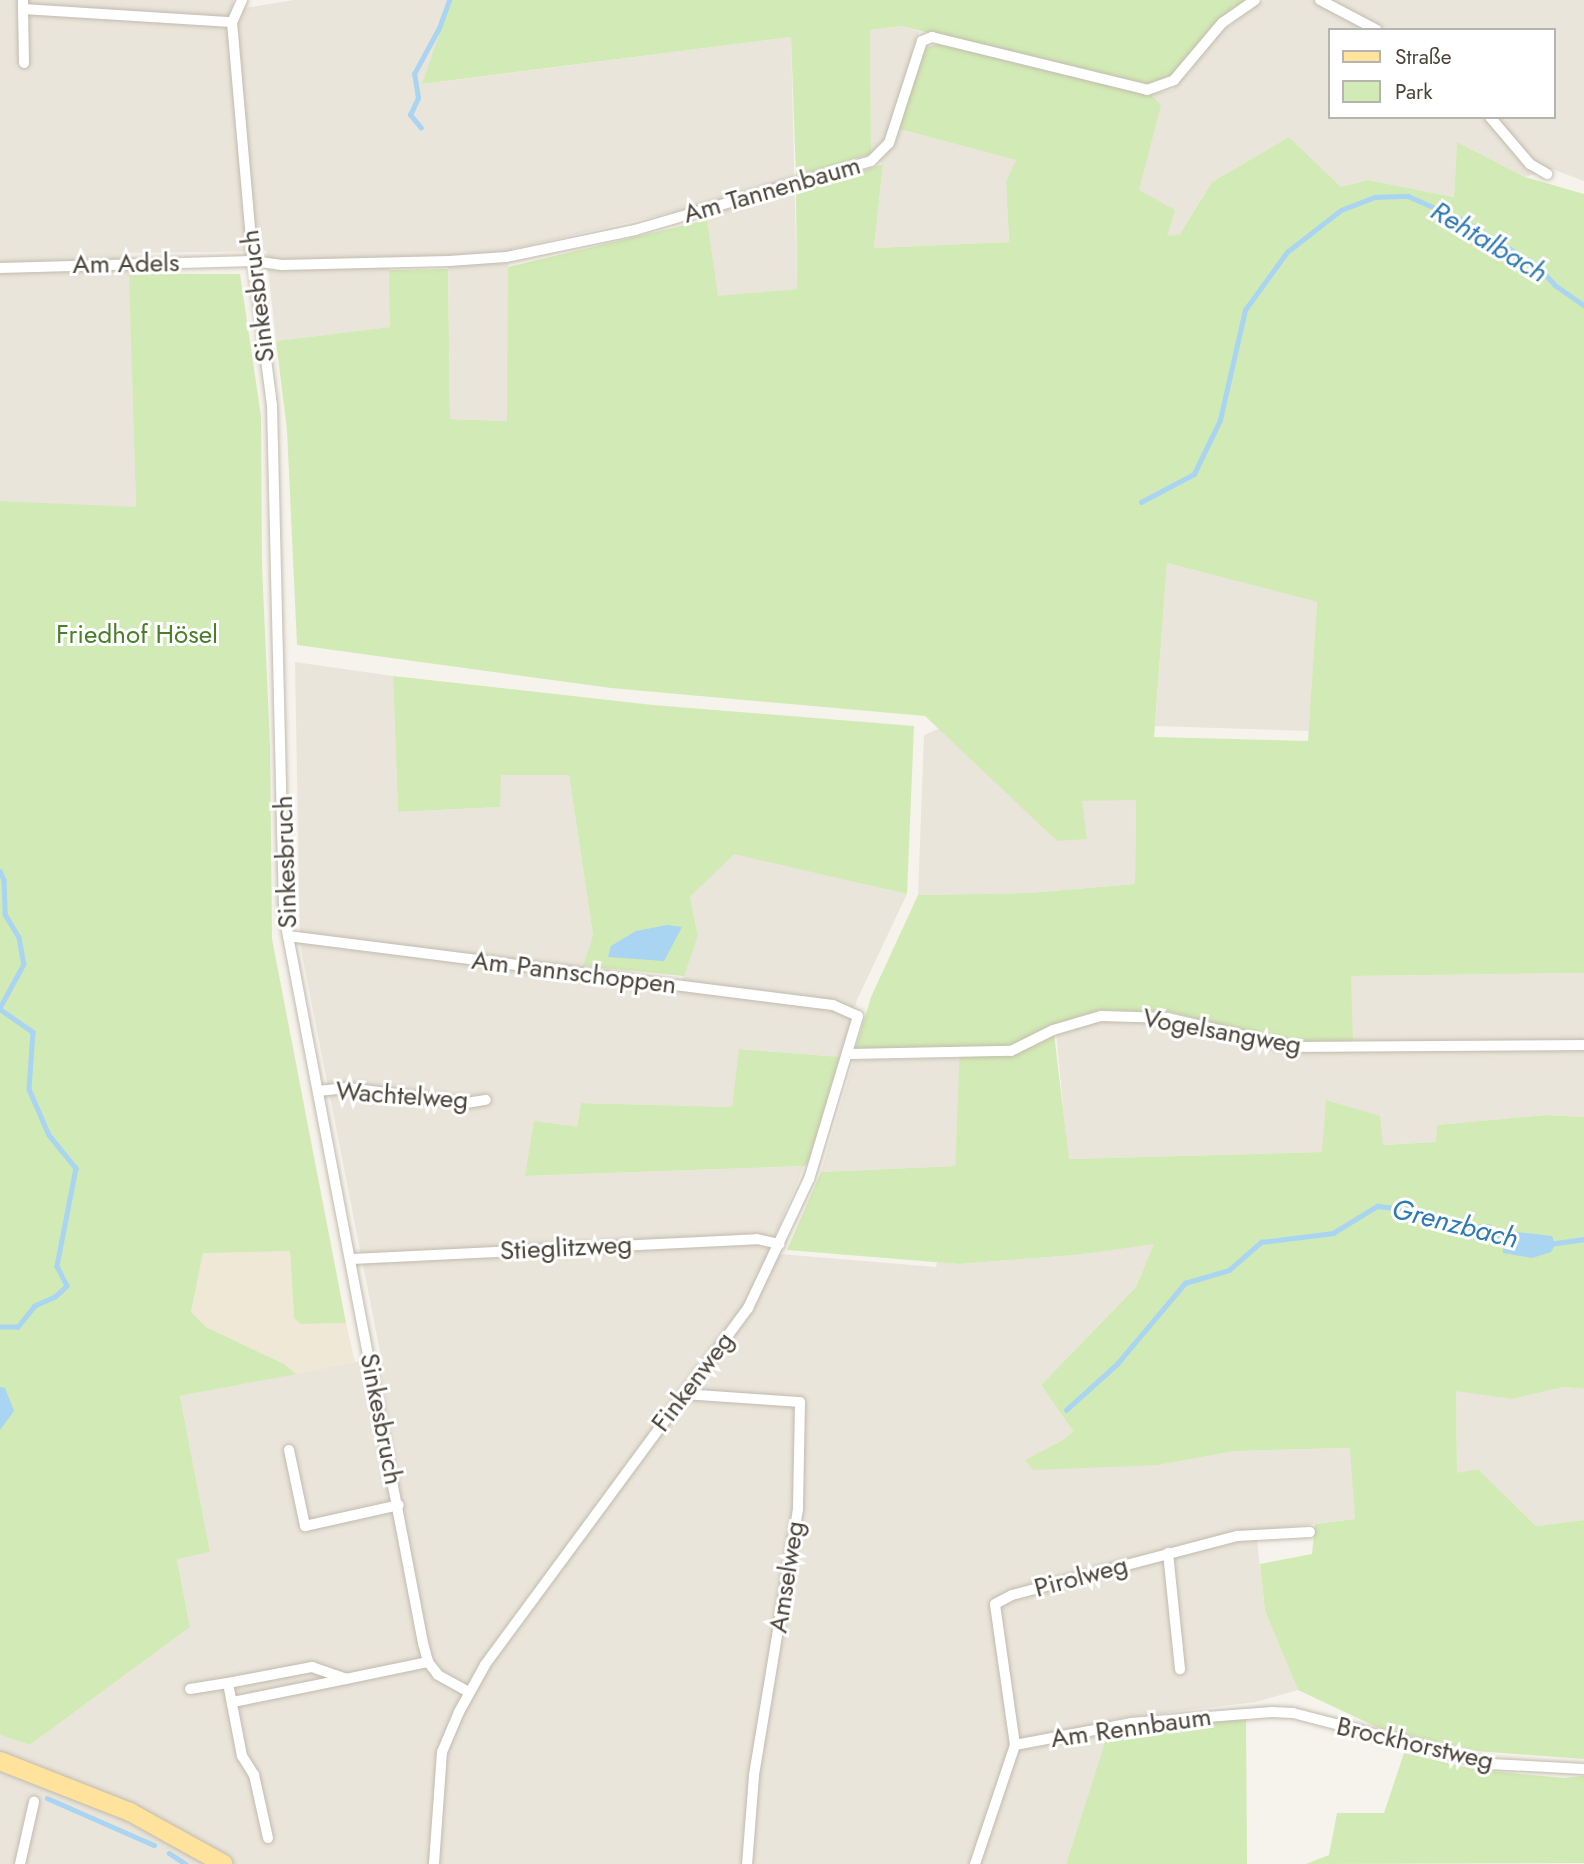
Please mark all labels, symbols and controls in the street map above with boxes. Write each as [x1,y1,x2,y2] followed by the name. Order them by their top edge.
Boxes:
[1328,28,1556,119] legend
[1395,42,1452,72] text: Straße
[1395,77,1432,107] text: Park
[680,150,864,230] street label: Am Tannenbaum
[1425,194,1553,290] water label: Rehtalbach
[234,228,282,364] street label: Sinkesbruch
[72,247,180,281] street label: Am Adels
[56,619,218,651] park label: Friedhof Hösel
[268,795,304,929] street label: Sinkesbruch
[470,945,678,1001] street label: Am Pannschoppen
[1140,1003,1304,1061] street label: Vogelsangweg
[335,1076,469,1116] street label: Wachtelweg
[1388,1192,1522,1256] water label: Grenzbach
[499,1229,633,1267] street label: Stieglitzweg
[645,1326,741,1438] street label: Finkenweg
[353,1351,409,1487] street label: Sinkesbruch
[763,1519,811,1635] street label: Amselweg
[1031,1550,1131,1604] street label: Pirolweg
[1049,1701,1213,1755] street label: Am Rennbaum
[1334,1711,1496,1777] street label: Brockhorstweg

